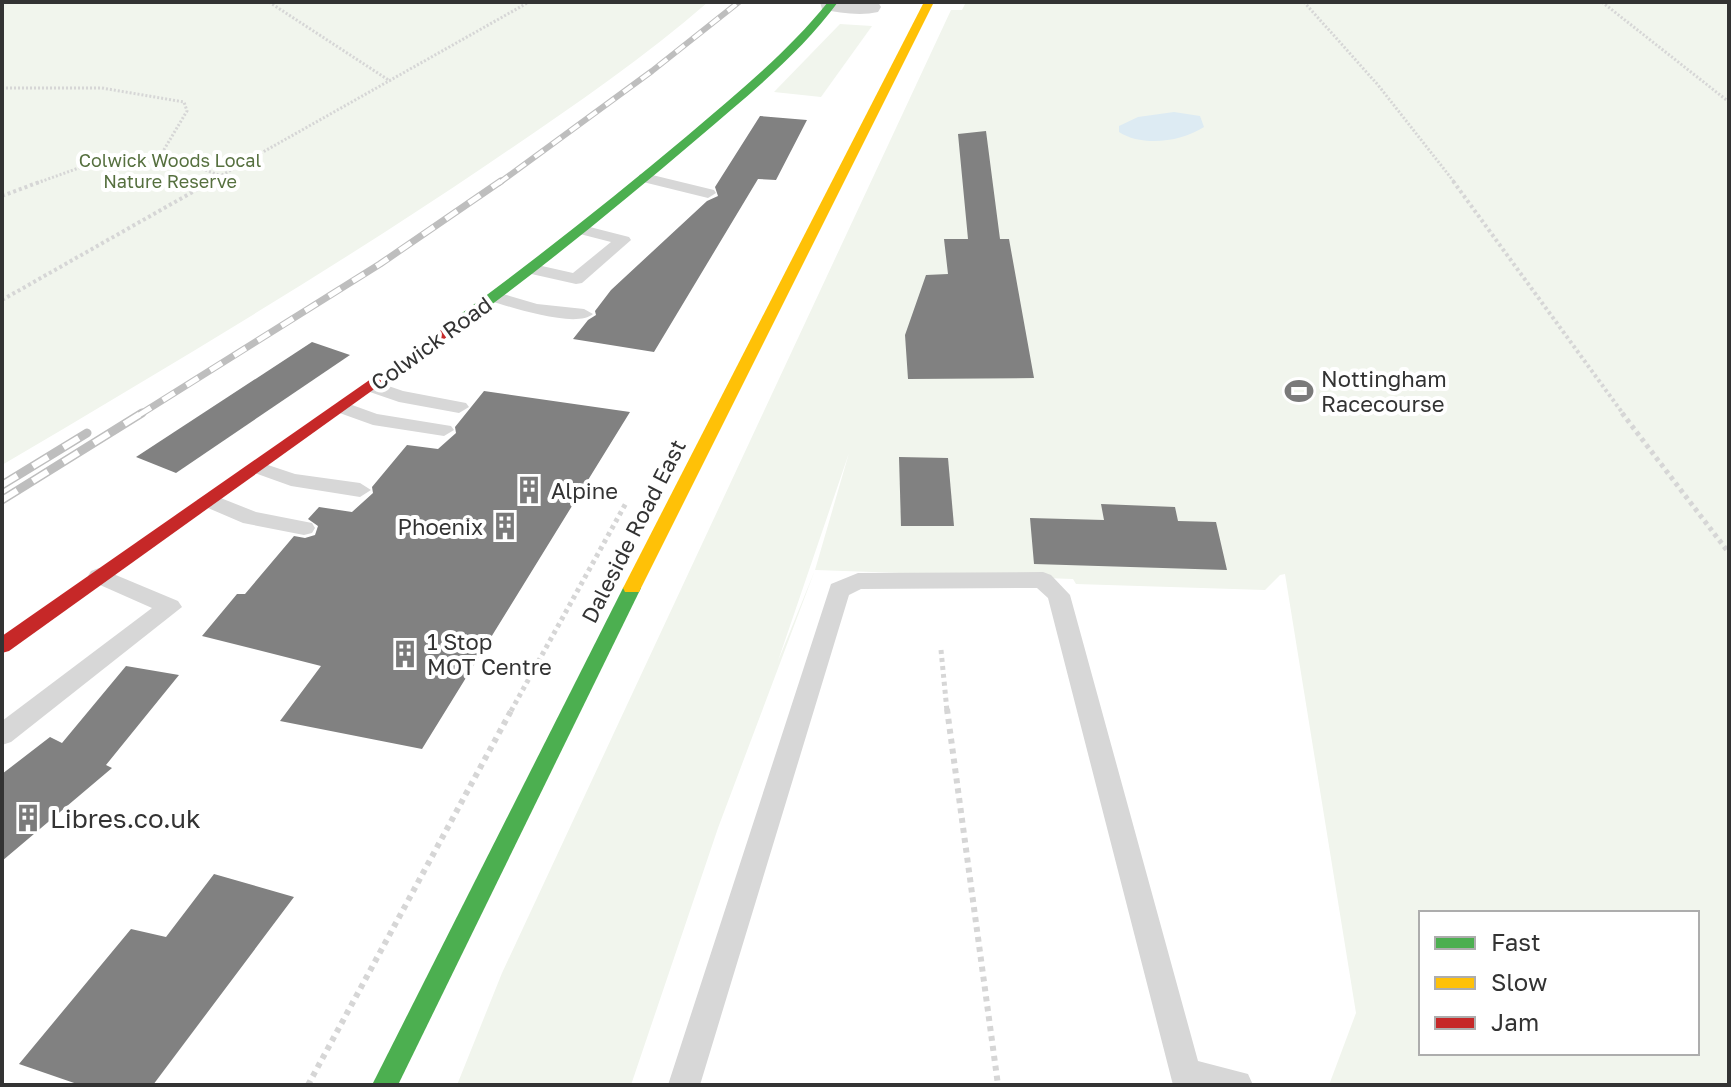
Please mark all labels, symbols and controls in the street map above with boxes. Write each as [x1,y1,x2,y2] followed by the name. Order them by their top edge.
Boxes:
[79,149,261,192] park label: Colwick Woods Local Nature Reserve
[365,290,497,396] street label: Colwick Road
[1321,365,1447,417] place label: Nottingham Racecourse
[1284,376,1314,406] sports icon: Nottingham Racecourse
[575,435,691,627] street label: Daleside Road East
[514,475,544,505] building icon: Alpine
[551,477,618,504] place label: Alpine
[490,511,520,541] building icon: Phoenix
[398,513,483,540] place label: Phoenix
[427,628,552,680] place label: 1 Stop MOT Centre
[390,639,420,669] building icon: 1 Stop MOT Centre
[13,803,43,833] building icon: Libres.co.uk
[50,803,201,834] place label: Libres.co.uk
[1419,911,1699,1055] legend
[1491,927,1541,956] text: Fast
[1491,967,1547,996] text: Slow
[1491,1007,1539,1036] text: Jam

